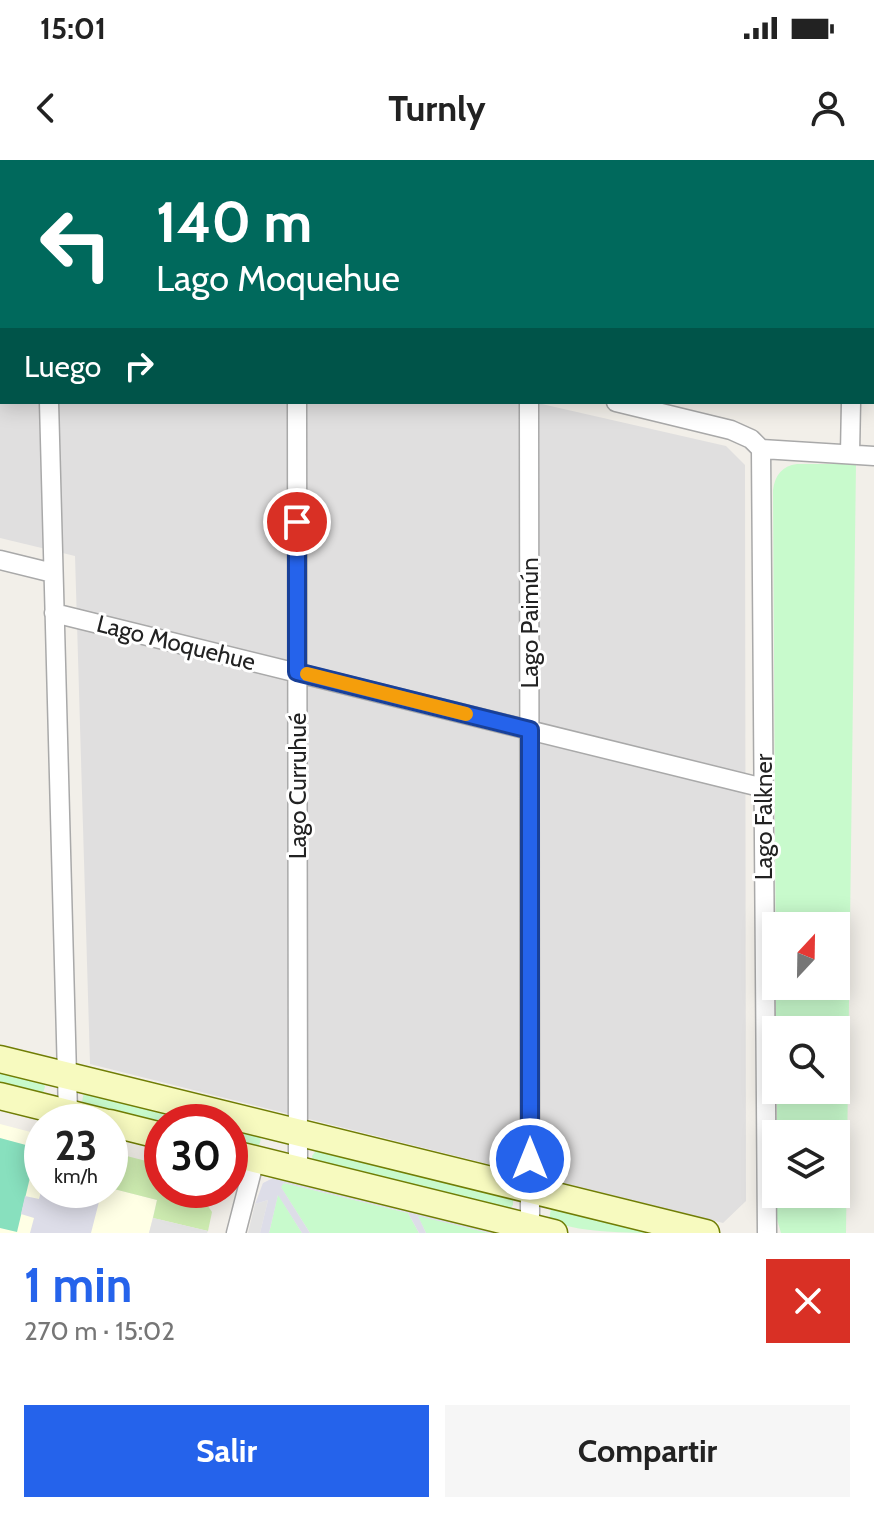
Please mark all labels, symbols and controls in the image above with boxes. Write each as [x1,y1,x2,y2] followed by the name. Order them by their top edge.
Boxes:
[40,10,106,47] text: 15:01
[24,86,68,130] icon: back
[388,86,486,130] text: Turnly
[806,86,850,130] icon: person
[156,188,312,256] text: 140 m
[24,192,128,296] icon: left
[156,256,400,300] text: Lago Moquehue
[117,344,161,388] icon: right
[24,348,101,385] text: Luego
[263,488,331,556] pin
[275,500,319,544] icon: arrive
[515,557,544,689] street label: Lago Paimún
[94,609,259,676] street label: Lago Moquehue
[283,713,312,859] street label: Lago Curruhué
[749,753,778,880] street label: Lago Falkner
[762,912,850,1000] north arrow
[762,912,850,1208] map controls
[762,1016,850,1104] button: search
[144,1104,248,1208] speed limit sign: 30
[488,1117,572,1201] position arrow
[762,1120,850,1208] button: layers
[55,1121,97,1170] text: 23
[54,1164,98,1188] text: km/h
[24,1256,132,1314] text: 1 min
[766,1259,850,1343] button: close
[24,1315,175,1347] text: 270 m · 15:02
[24,1405,429,1497] button: Salir
[445,1405,850,1497] button: Compartir

